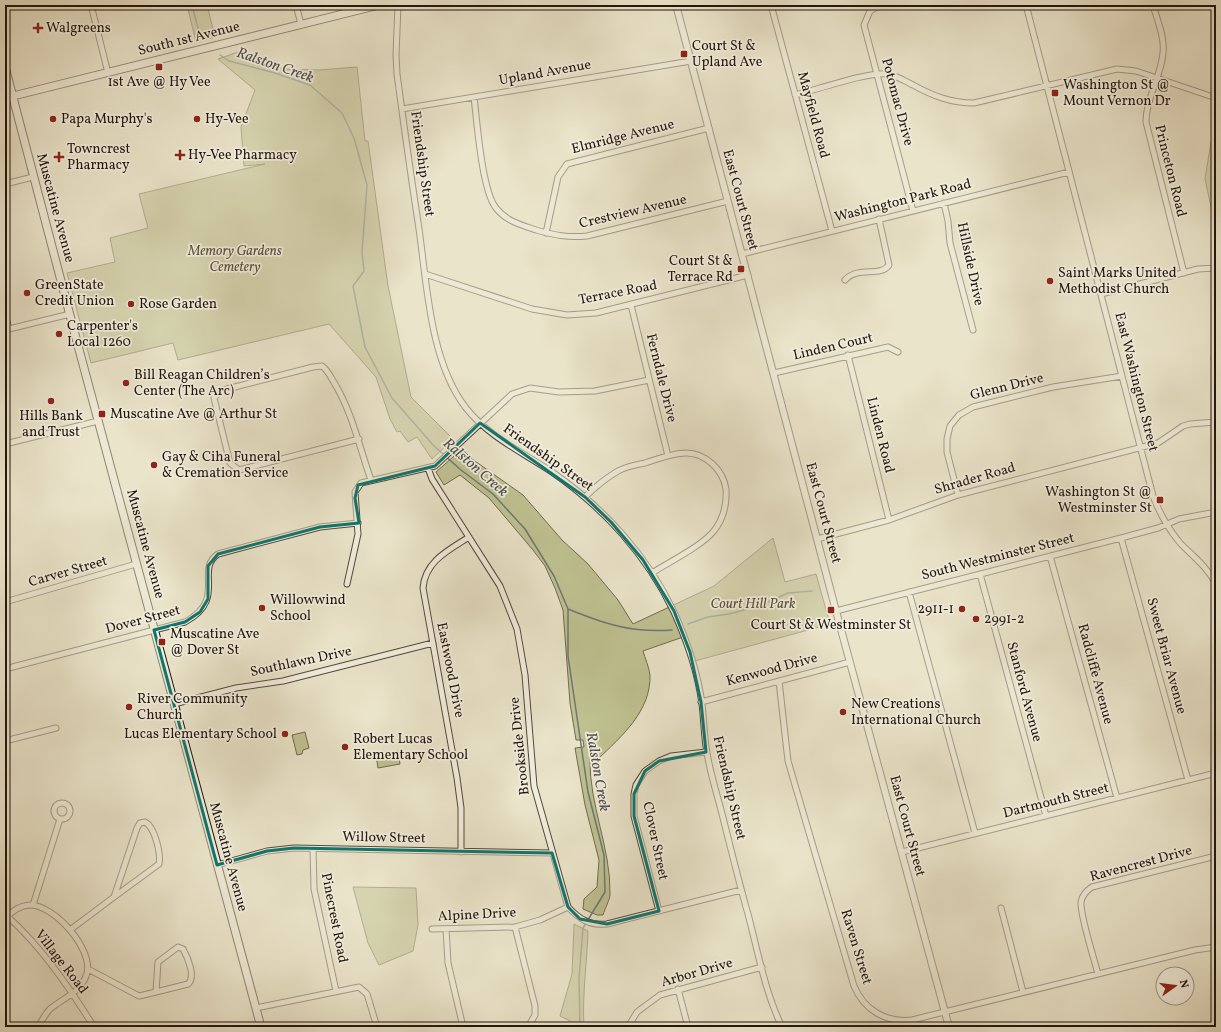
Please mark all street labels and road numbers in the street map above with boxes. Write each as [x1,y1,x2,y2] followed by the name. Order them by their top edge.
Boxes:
[136,17,242,61] street label: South 1st Avenue
[497,55,593,90] street label: Upland Avenue
[876,56,918,148] street label: Potomac Drive
[792,70,834,161] street label: Mayfield Road
[405,110,439,218] street label: Friendship Street
[570,115,677,159] street label: Elmridge Avenue
[1149,123,1191,219] street label: Princeton Road
[717,147,763,253] street label: East Court Street
[31,151,79,265] street label: Muscatine Avenue
[833,175,974,227] street label: Washington Park Road
[577,190,689,234] street label: Crestview Avenue
[952,221,988,308] street label: Hillside Drive
[577,276,659,310] street label: Terrace Road
[1110,310,1163,454] street label: East Washington Street
[791,329,875,365] street label: Linden Court
[641,332,681,425] street label: Ferndale Drive
[968,369,1046,405] street label: Glenn Drive
[861,395,899,475] street label: Linden Road
[499,420,597,496] street label: Friendship Street
[932,458,1018,500] street label: Shrader Road
[800,460,846,566] street label: East Court Street
[121,487,169,601] street label: Muscatine Avenue
[920,529,1076,585] street label: South Westminster Street
[26,552,110,592] street label: Carver Street
[1141,596,1191,717] street label: Sweet Briar Avenue
[103,601,183,639] street label: Dover Street
[431,621,469,720] street label: Eastwood Drive
[1072,622,1118,727] street label: Radcliffe Avenue
[1002,640,1047,744] street label: Stanford Avenue
[249,642,354,682] street label: Southlawn Drive
[724,649,820,691] street label: Kenwood Drive
[505,696,535,796] street label: Brookside Drive
[708,734,750,842] street label: Friendship Street
[884,773,930,879] street label: East Court Street
[1001,779,1111,823] street label: Dartmouth Street
[204,800,252,914] street label: Muscatine Avenue
[637,800,673,882] street label: Clover Street
[342,828,426,848] street label: Willow Street
[1088,841,1195,887] street label: Ravencrest Drive
[316,871,352,965] street label: Pinecrest Road
[437,903,517,927] street label: Alpine Drive
[836,907,876,987] street label: Raven Street
[30,926,92,998] street label: Village Road
[659,954,735,992] street label: Arbor Drive

